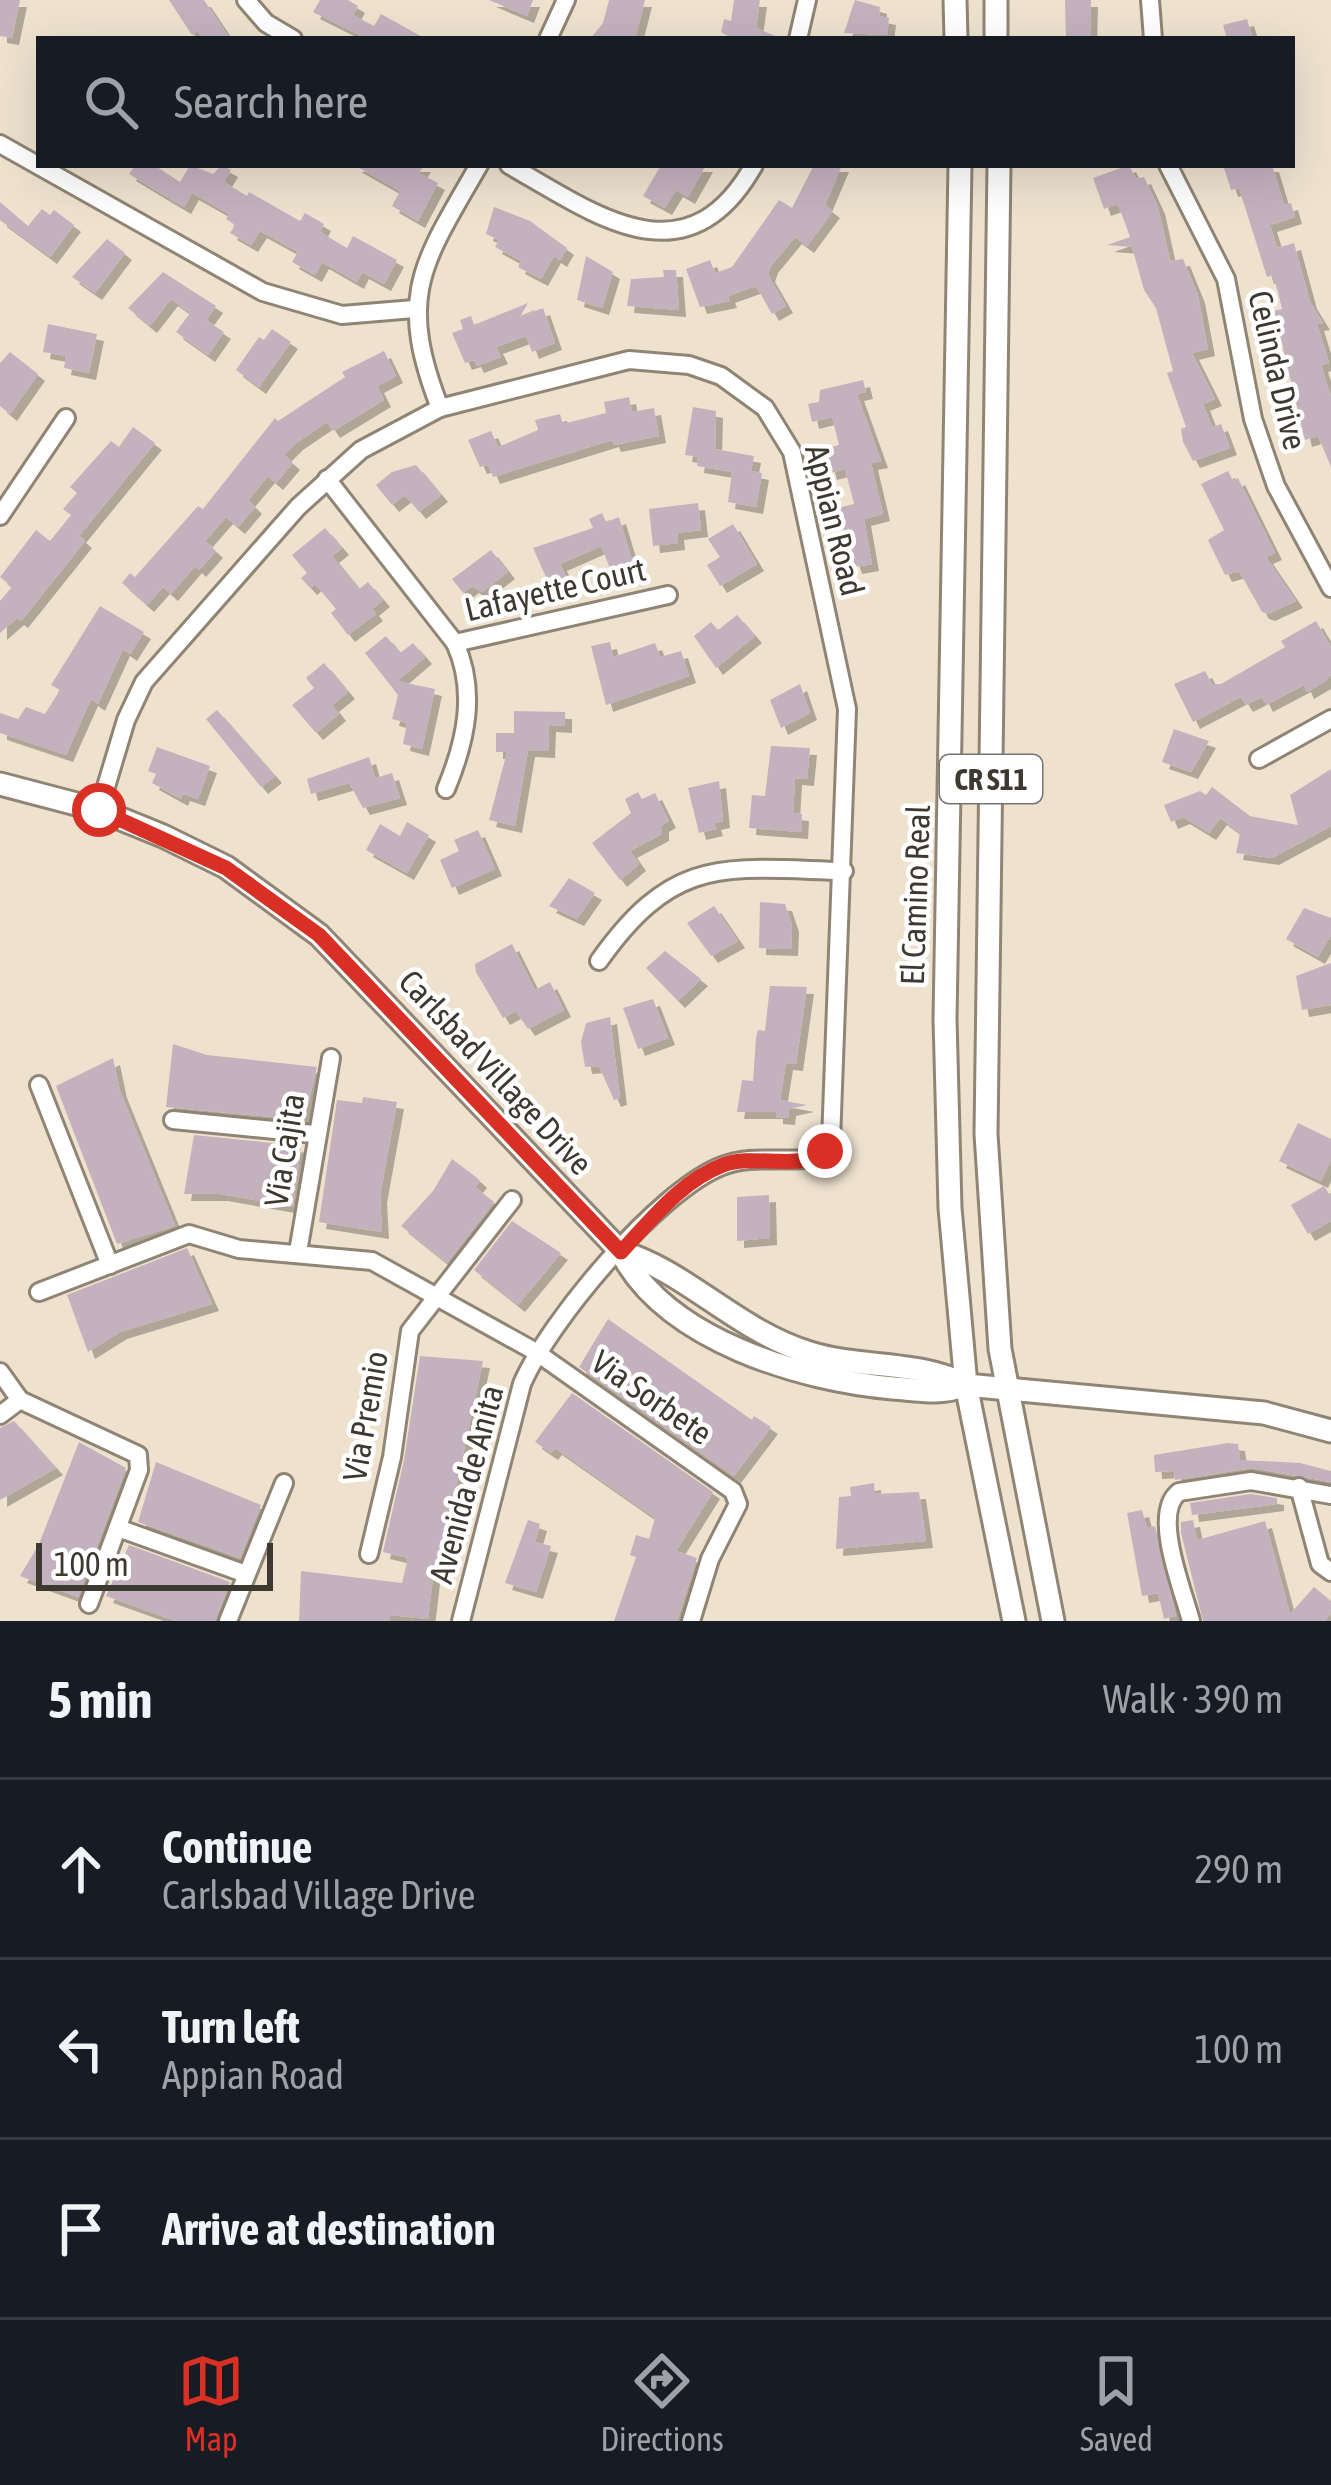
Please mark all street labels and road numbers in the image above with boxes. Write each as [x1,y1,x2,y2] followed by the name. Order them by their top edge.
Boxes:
[1241,287,1315,453] street label: Celinda Drive
[798,441,872,599] street label: Appian Road
[461,550,649,628] street label: Lafayette Court
[940,755,1042,803] road number: CR S11
[893,804,937,986] street label: El Camino Real
[392,962,600,1182] street label: Carlsbad Village Drive
[256,1091,312,1209] street label: Via Cajita
[585,1342,719,1452] street label: Via Sorbete
[335,1348,395,1484] street label: Via Premio
[421,1381,511,1587] street label: Avenida de Anita

